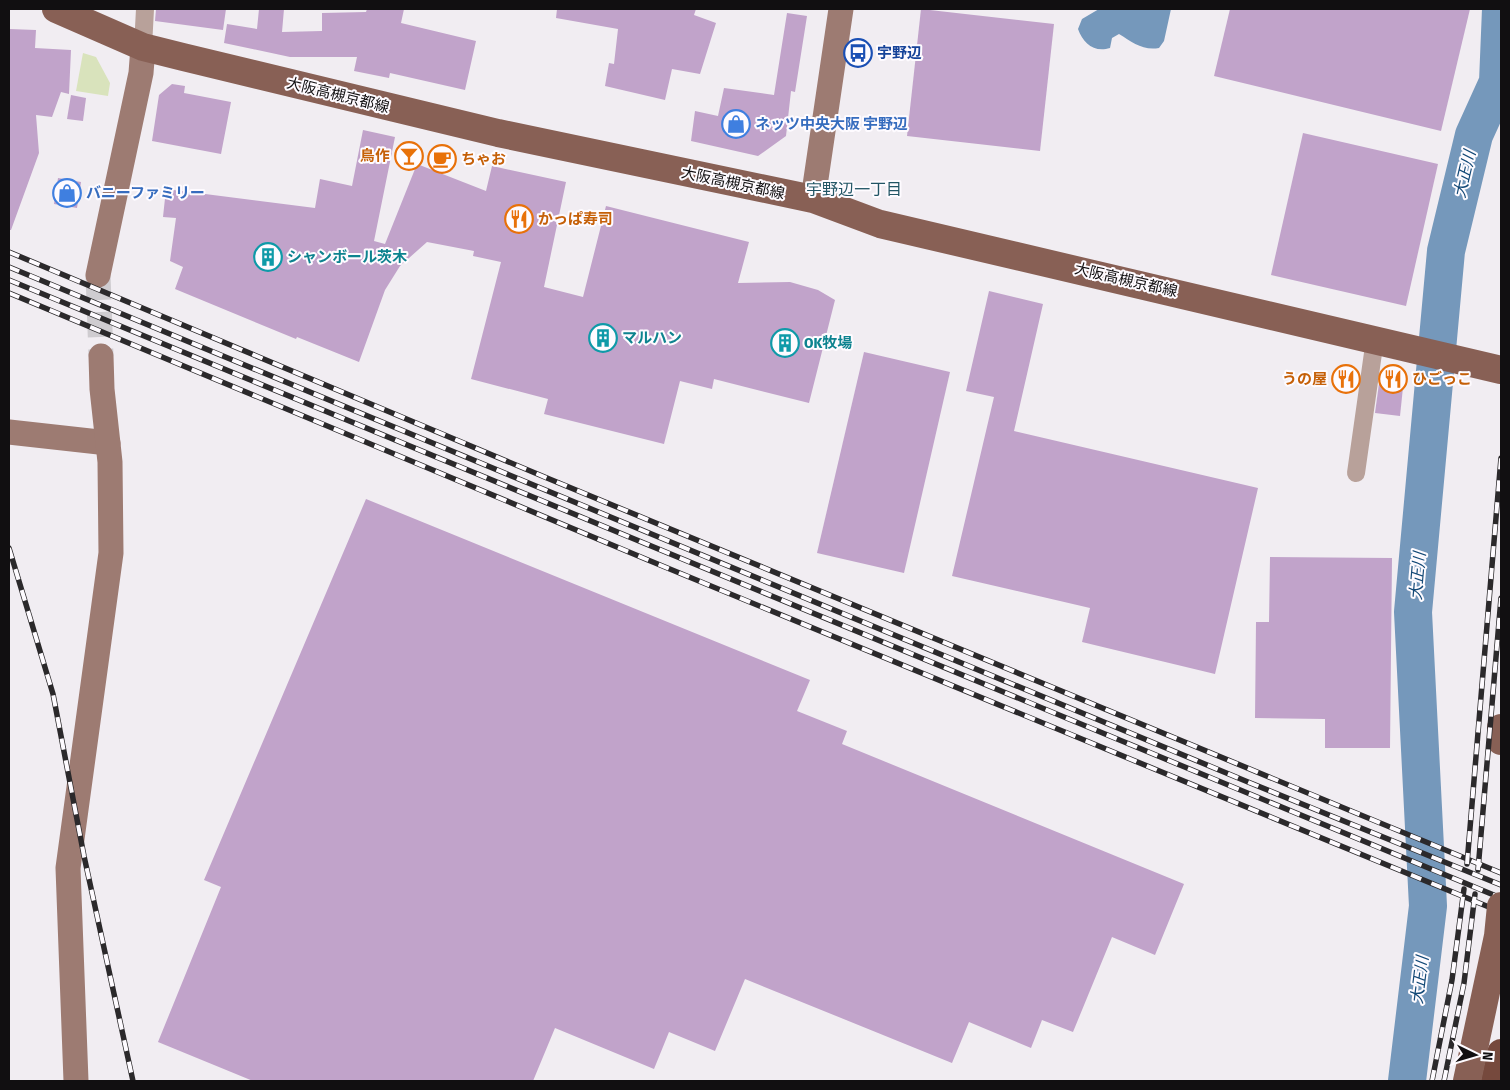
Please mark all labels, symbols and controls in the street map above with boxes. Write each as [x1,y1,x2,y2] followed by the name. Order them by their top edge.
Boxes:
[843,38,873,68] bus stop icon: 宇野辺
[877,44,922,62] place label: 宇野辺
[285,74,391,116] street label: 大阪高槻京都線
[721,109,751,139] shop icon: ネッツ中央大阪 宇野辺
[755,115,908,133] place label: ネッツ中央大阪 宇野辺
[394,141,424,171] bar icon: 鳥作
[427,144,457,174] cafe icon: ちゃお
[360,147,390,165] place label: 鳥作
[1450,147,1480,200] water label: 大正川
[461,150,506,168] place label: ちゃお
[680,163,786,203] street label: 大阪高槻京都線
[52,178,82,208] shop icon: バニーファミリー
[806,180,902,199] district label: 宇野辺一丁目
[86,184,205,202] place label: バニーファミリー
[504,204,534,234] restaurant icon: かっぱ寿司
[538,210,613,228] place label: かっぱ寿司
[253,242,283,272] building icon: シャンボール茨木
[287,248,407,266] place label: シャンボール茨木
[1073,259,1179,301] street label: 大阪高槻京都線
[588,323,618,353] building icon: マルハン
[770,328,800,358] building icon: OK牧場
[622,329,682,347] place label: マルハン
[804,334,852,352] place label: OK牧場
[1331,364,1361,394] restaurant icon: うの屋
[1378,364,1408,394] restaurant icon: ひごっこ
[1282,370,1327,388] place label: うの屋
[1412,370,1472,388] place label: ひごっこ
[1406,549,1429,601] water label: 大正川
[1407,953,1432,1005] water label: 大正川
[1450,1030,1500,1080] north arrow
[1479,1051,1496,1061] text: N

